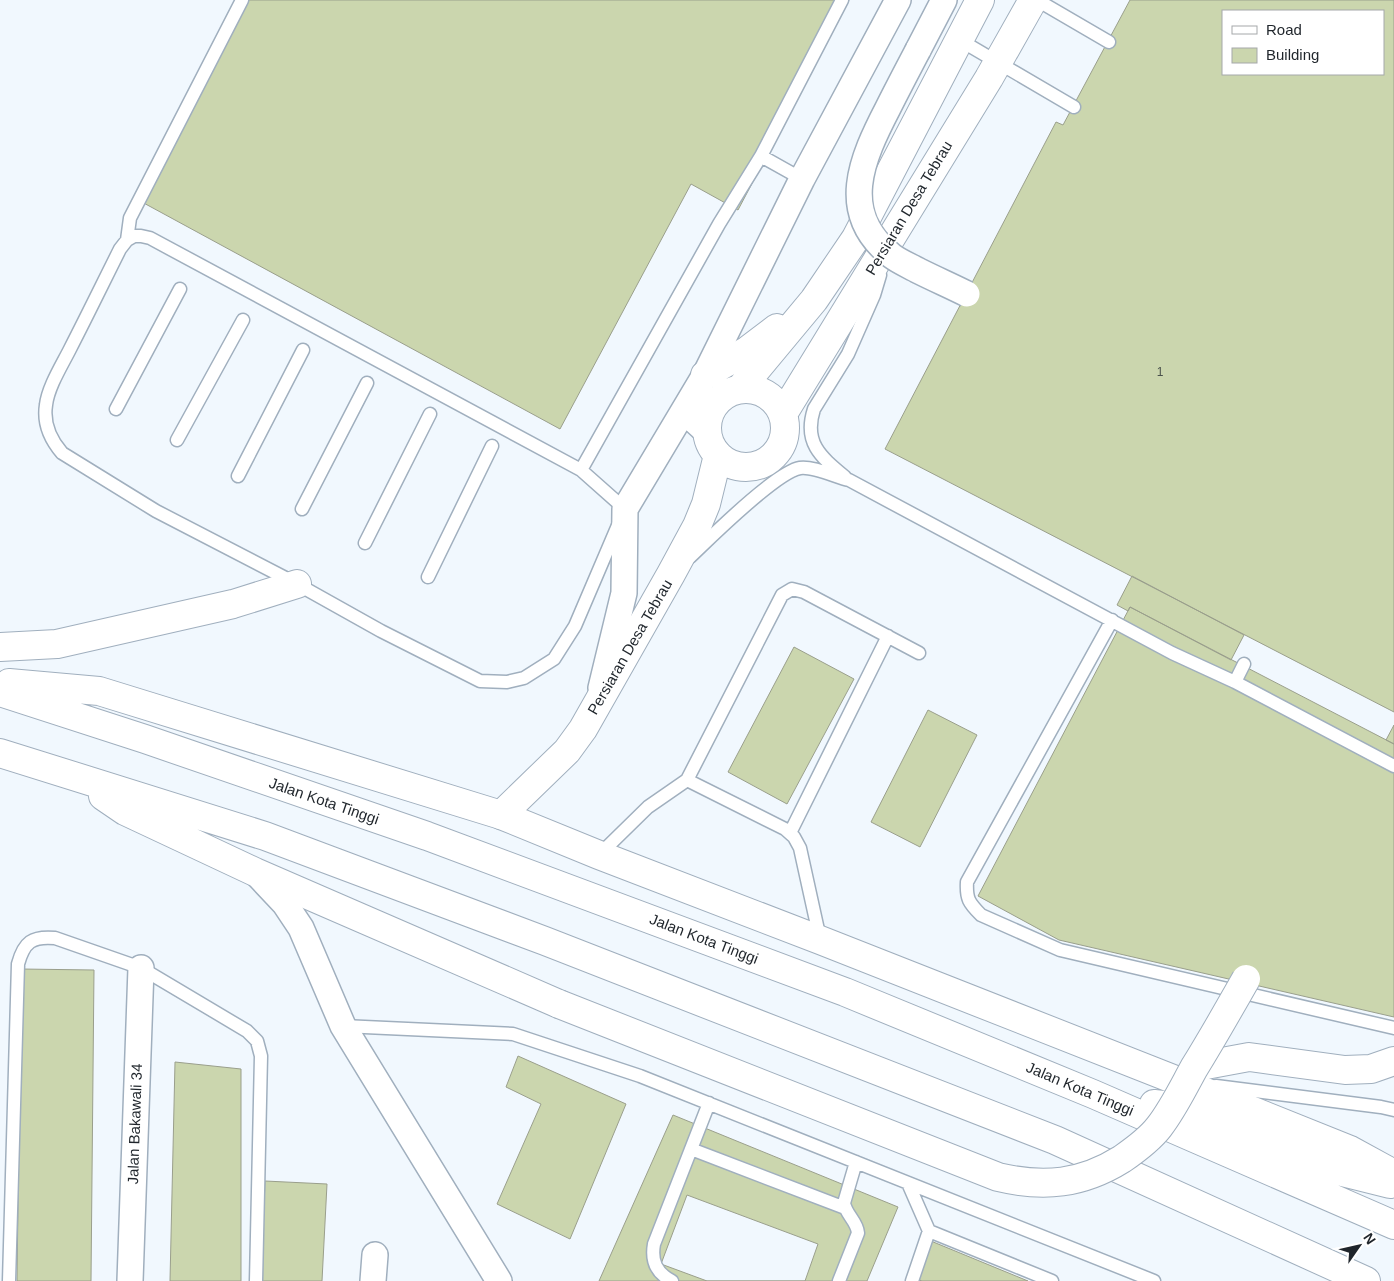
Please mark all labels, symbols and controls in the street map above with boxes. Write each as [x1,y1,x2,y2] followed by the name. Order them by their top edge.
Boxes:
[1222,10,1384,75] legend
[1266,21,1302,38] text: Road
[1266,46,1319,63] text: Building
[862,138,955,278] street label: Persiaran Desa Tebrau
[1157,365,1164,379] house number: 1
[584,576,675,717] street label: Persiaran Desa Tebrau
[267,774,381,827] street label: Jalan Kota Tinggi
[647,910,761,967] street label: Jalan Kota Tinggi
[1024,1058,1136,1119] street label: Jalan Kota Tinggi
[124,1063,145,1185] street label: Jalan Bakawali 34
[1334,1221,1384,1271] north arrow
[1360,1230,1379,1247] text: N

